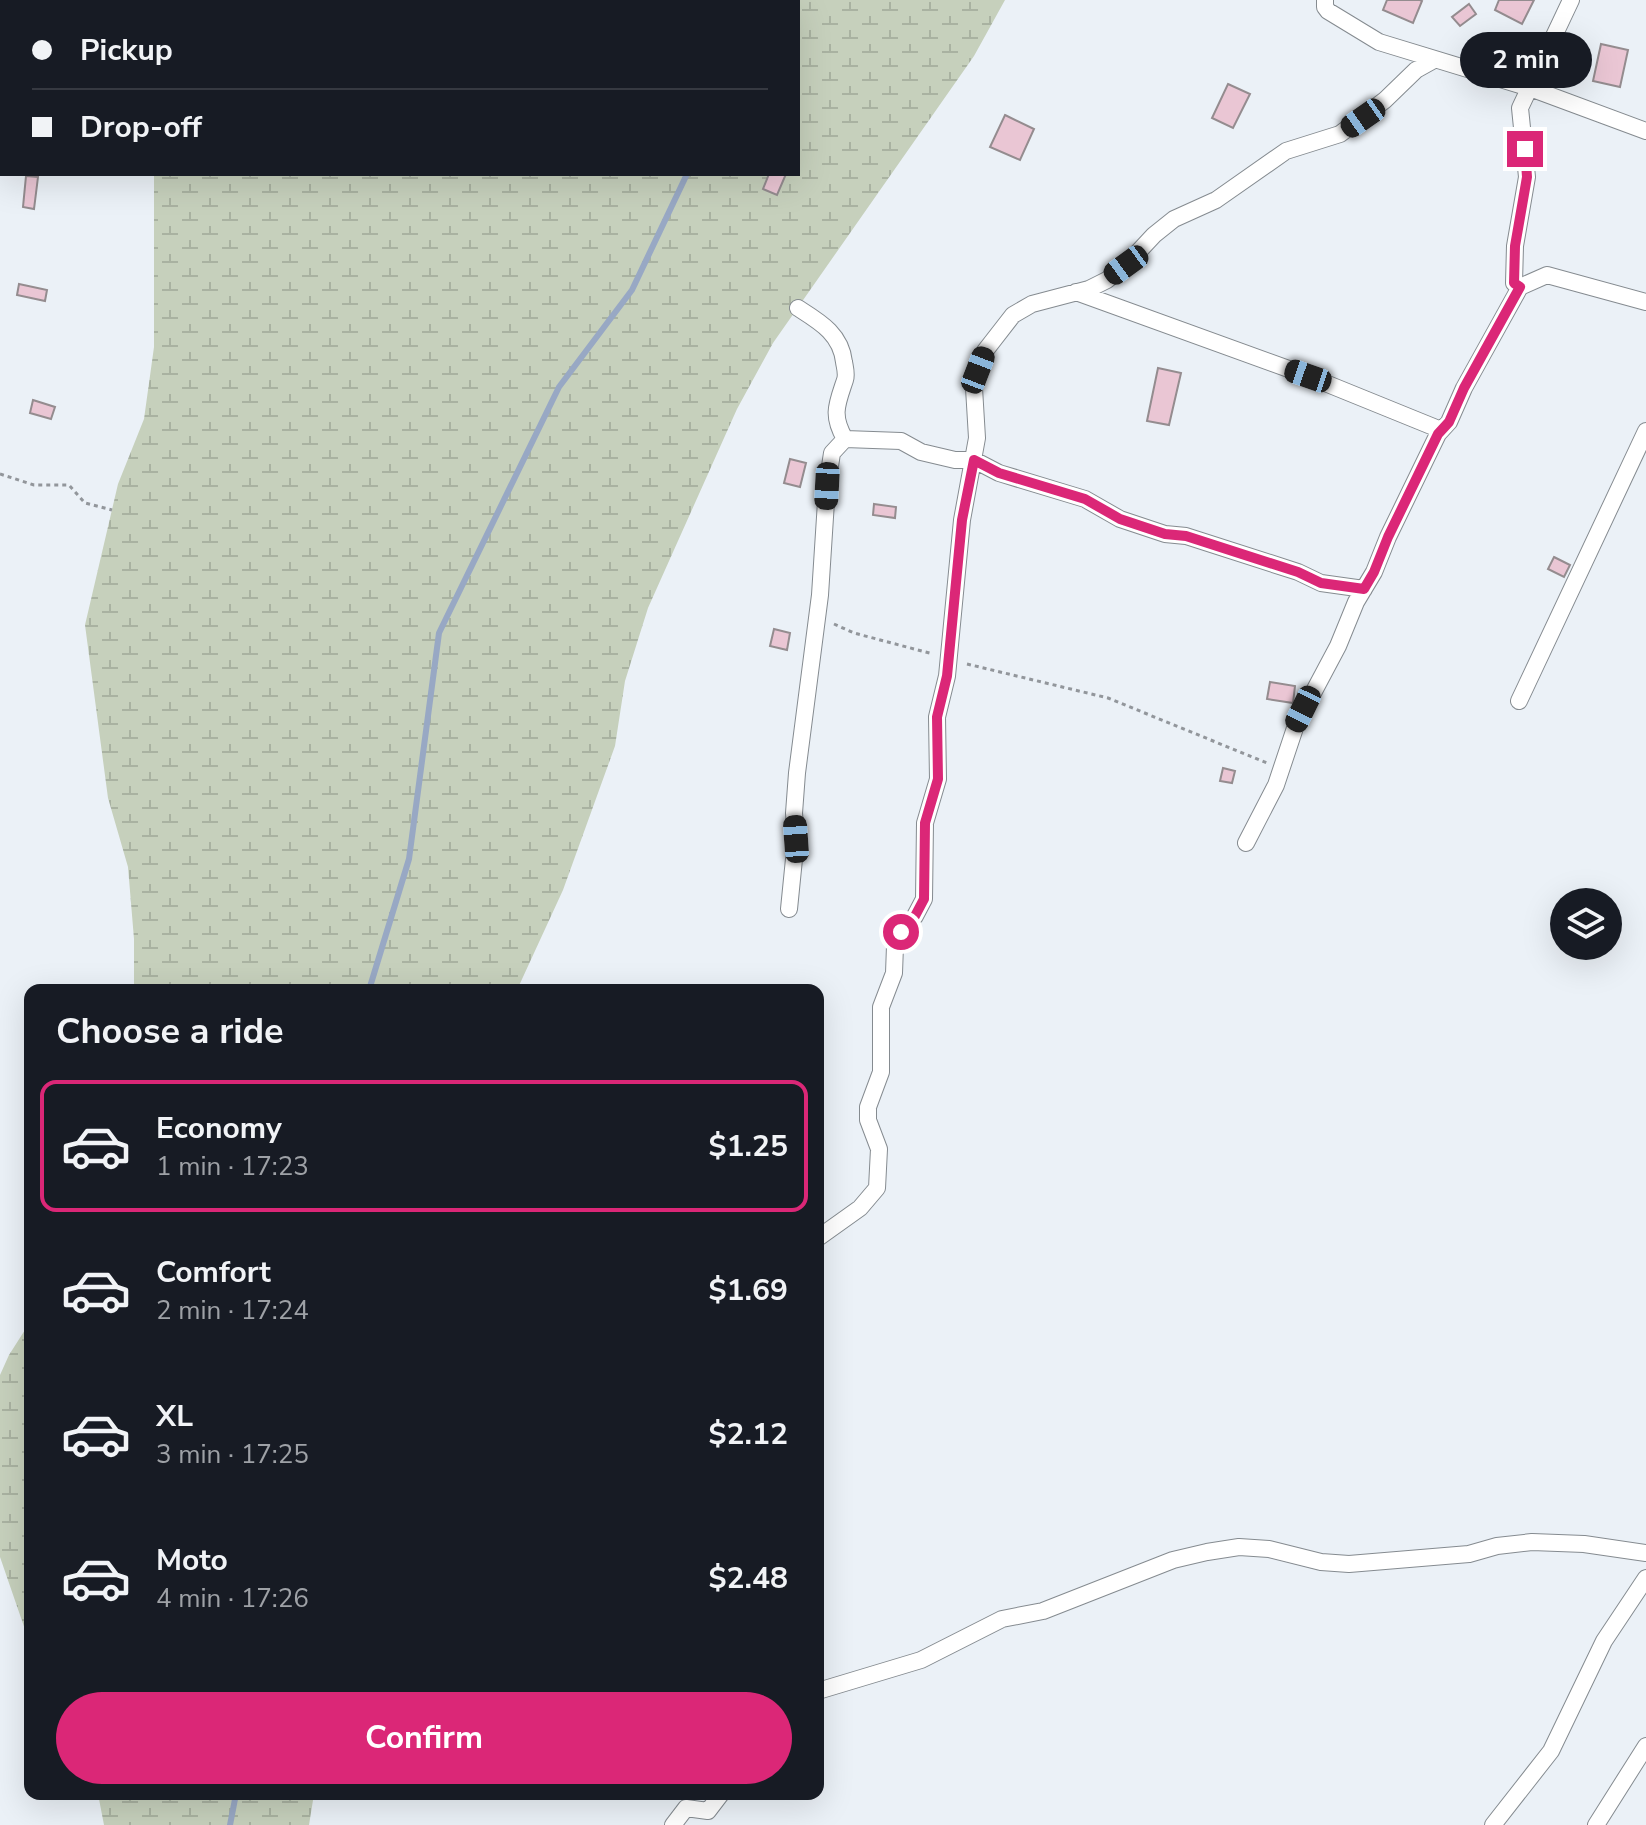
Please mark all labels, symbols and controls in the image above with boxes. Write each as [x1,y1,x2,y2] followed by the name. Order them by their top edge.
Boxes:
[80,30,173,71] text: Pickup
[1459,33,1591,89] callout: 2 min
[1492,42,1560,77] text: 2 min
[1336,94,1390,142] car
[80,107,202,148] text: Drop-off
[1507,131,1543,167] route end
[1100,241,1152,289] car
[958,343,998,397] car
[1281,357,1335,395] car
[814,461,840,511] car
[1282,682,1324,736] car
[782,814,810,864] car
[1550,888,1622,960] map controls
[1550,888,1622,960] button: layers
[883,914,919,950] route start
[56,1007,284,1056] text: Choose a ride
[156,1108,282,1149] text: Economy
[60,1110,132,1182] icon: car
[709,1126,788,1167] text: $1.25
[156,1149,309,1184] text: 1 min · 17:23
[156,1252,271,1293] text: Comfort
[60,1254,132,1326] icon: car
[709,1270,788,1311] text: $1.69
[156,1293,309,1328] text: 2 min · 17:24
[156,1396,193,1437] text: XL
[60,1398,132,1470] icon: car
[709,1414,788,1455] text: $2.12
[156,1437,309,1472] text: 3 min · 17:25
[156,1540,228,1581] text: Moto
[60,1542,132,1614] icon: car
[709,1558,788,1599] text: $2.48
[156,1581,309,1616] text: 4 min · 17:26
[56,1692,792,1784] button: Confirm

